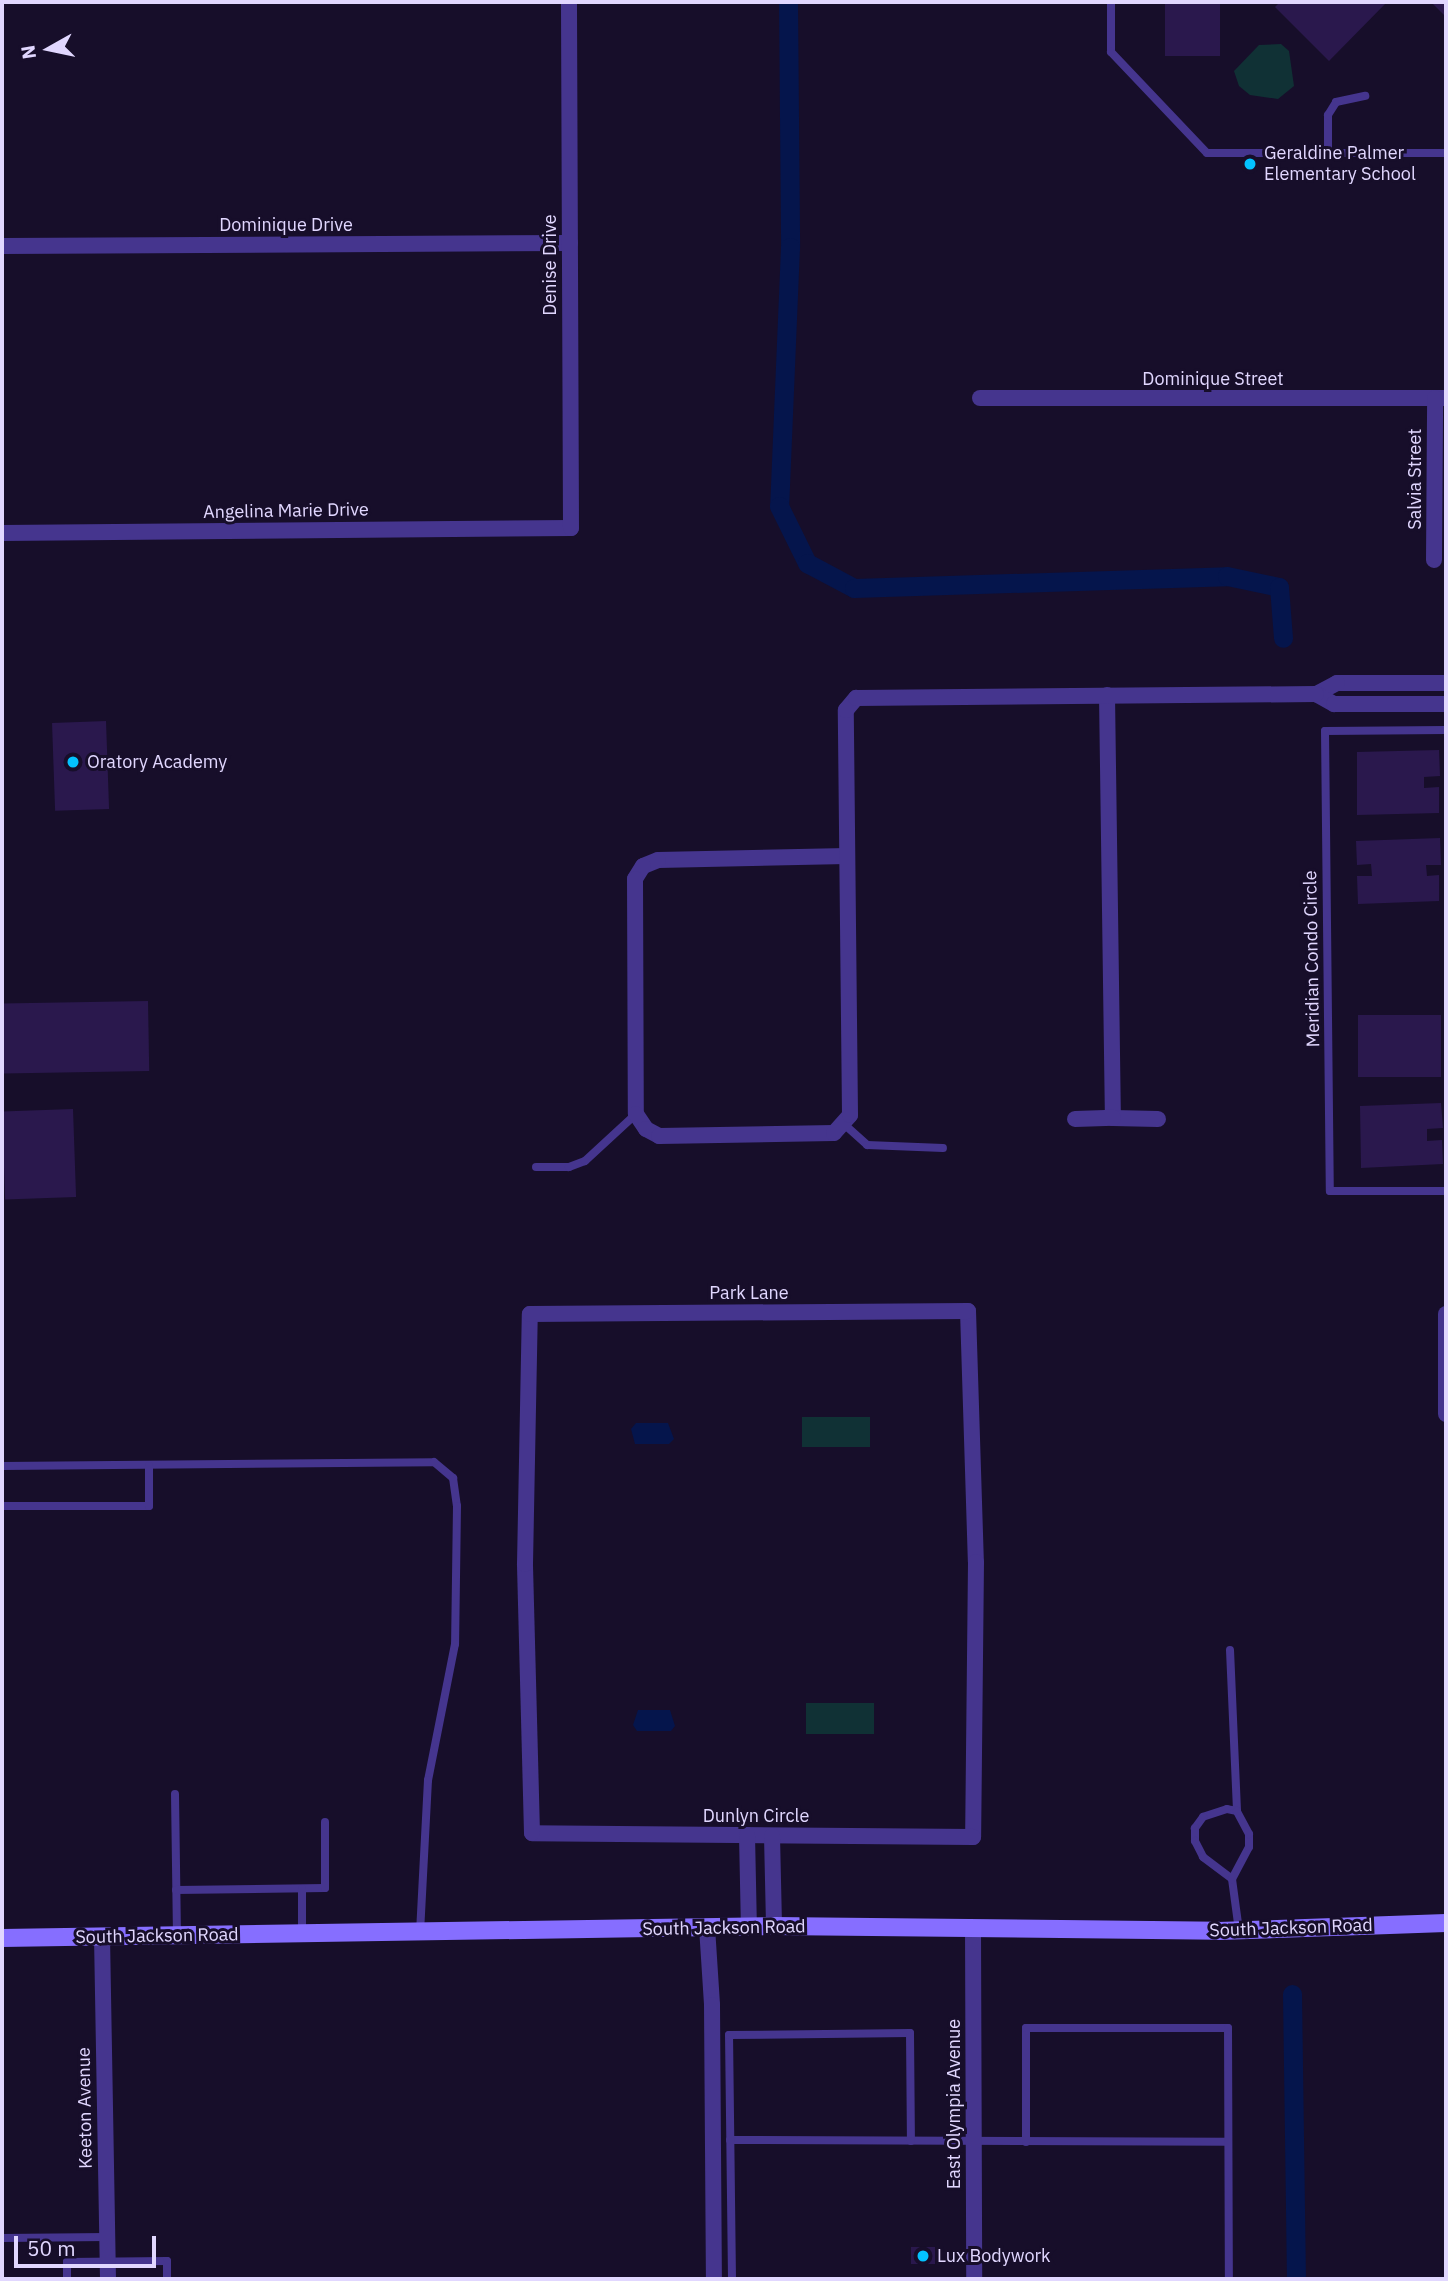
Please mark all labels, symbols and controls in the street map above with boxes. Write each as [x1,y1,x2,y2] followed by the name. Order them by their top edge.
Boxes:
[14,14,84,84] north arrow
[15,44,41,61] text: N
[1264,143,1416,186] place label: Geraldine Palmer Elementary School
[1242,156,1258,172] marker: Geraldine Palmer Elementary School
[219,214,353,236] street label: Dominique Drive
[539,214,561,316] street label: Denise Drive
[1142,368,1284,390] street label: Dominique Street
[1404,428,1426,530] street label: Salvia Street
[203,499,369,523] street label: Angelina Marie Drive
[87,751,227,773] place label: Oratory Academy
[65,754,81,770] marker: Oratory Academy
[1300,870,1324,1048] street label: Meridian Condo Circle
[709,1282,789,1304] street label: Park Lane
[703,1805,809,1827] street label: Dunlyn Circle
[1209,1914,1373,1942] street label: South Jackson Road
[642,1916,806,1940] street label: South Jackson Road
[75,1924,239,1948] street label: South Jackson Road
[943,2019,965,2189] street label: East Olympia Avenue
[73,2047,97,2169] street label: Keeton Avenue
[18,2222,159,2266] scale bar
[27,2234,76,2262] text: 50 m
[937,2245,1051,2267] place label: Lux Bodywork
[915,2248,931,2264] marker: Lux Bodywork

